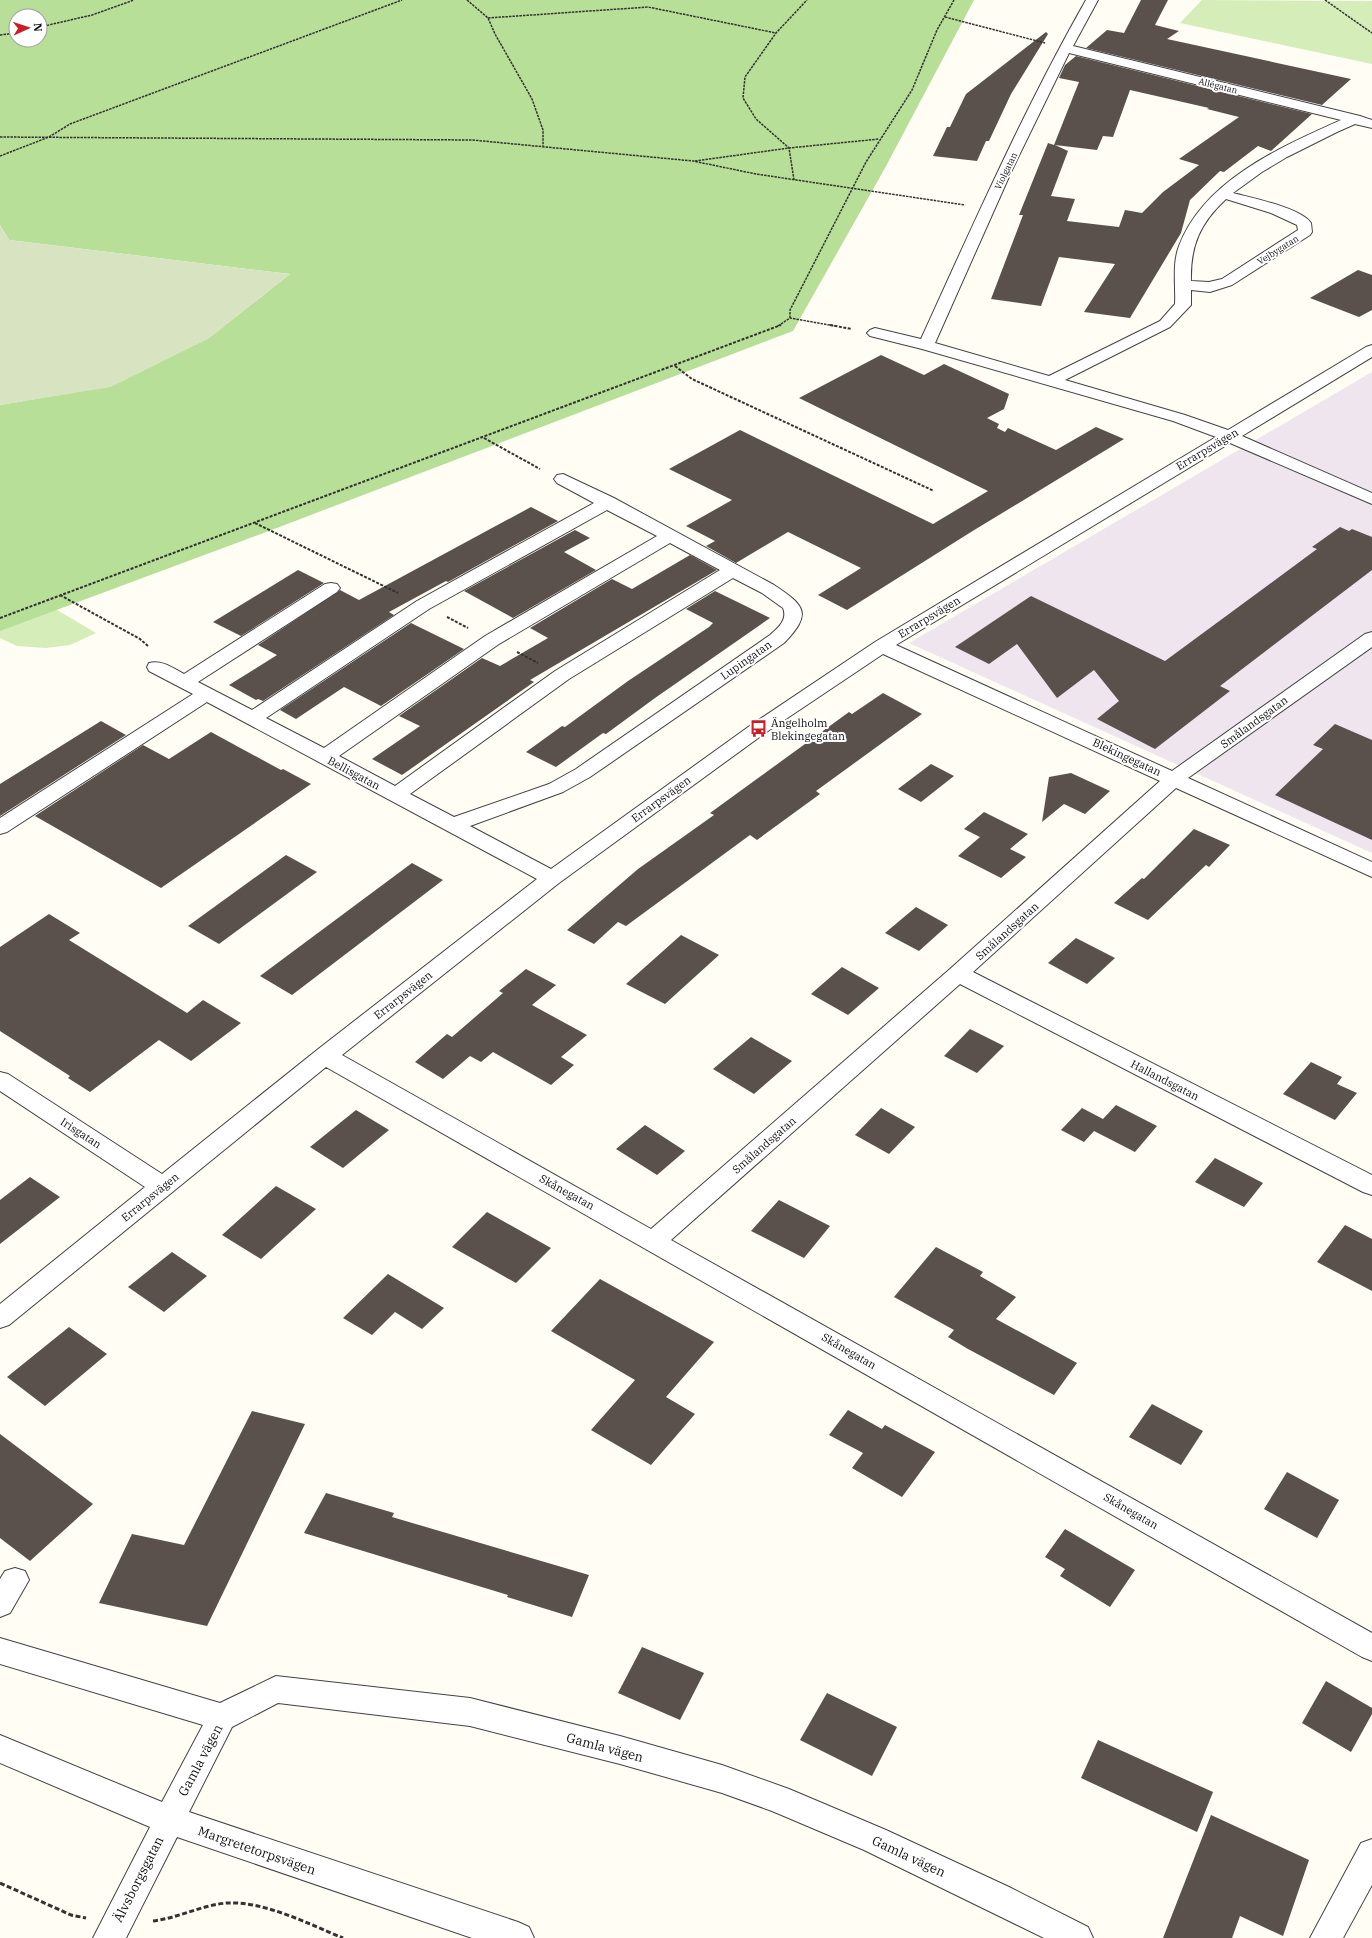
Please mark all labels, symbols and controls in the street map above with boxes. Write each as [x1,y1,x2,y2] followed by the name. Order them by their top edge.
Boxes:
[8,8,48,48] north arrow
[31,23,45,32] text: N
[1197,75,1239,96] street label: Allégatan
[992,150,1019,191] street label: Violgatan
[1255,232,1301,267] street label: Vejbygatan
[1173,425,1241,473] street label: Errarpsvägen
[895,593,963,641] street label: Errarpsvägen
[718,637,774,683] street label: Lupingatan
[1218,693,1290,751] street label: Smålandsgatan
[771,716,845,743] place label: Ängelholm Blekingegatan
[748,719,768,739] bus stop icon: Ängelholm Blekingegatan
[1090,735,1164,779] street label: Blekingegatan
[325,753,383,793] street label: Bellisgatan
[628,773,694,825] street label: Errarpsvägen
[973,899,1041,963] street label: Smålandsgatan
[371,968,435,1022] street label: Errarpsvägen
[1128,1057,1202,1103] street label: Hallandsgatan
[729,1113,799,1177] street label: Smålandsgatan
[58,1115,104,1151] street label: Irisgatan
[118,1169,182,1225] street label: Errarpsvägen
[537,1171,597,1213] street label: Skånegatan
[819,1330,879,1372] street label: Skånegatan
[1101,1490,1161,1532] street label: Skånegatan
[174,1721,227,1799] street label: Gamla vägen
[564,1729,645,1766] street label: Gamla vägen
[196,1822,318,1879] street label: Margretetorpsvägen
[869,1832,948,1881] street label: Gamla vägen
[109,1833,167,1925] street label: Älvsborgsgatan

